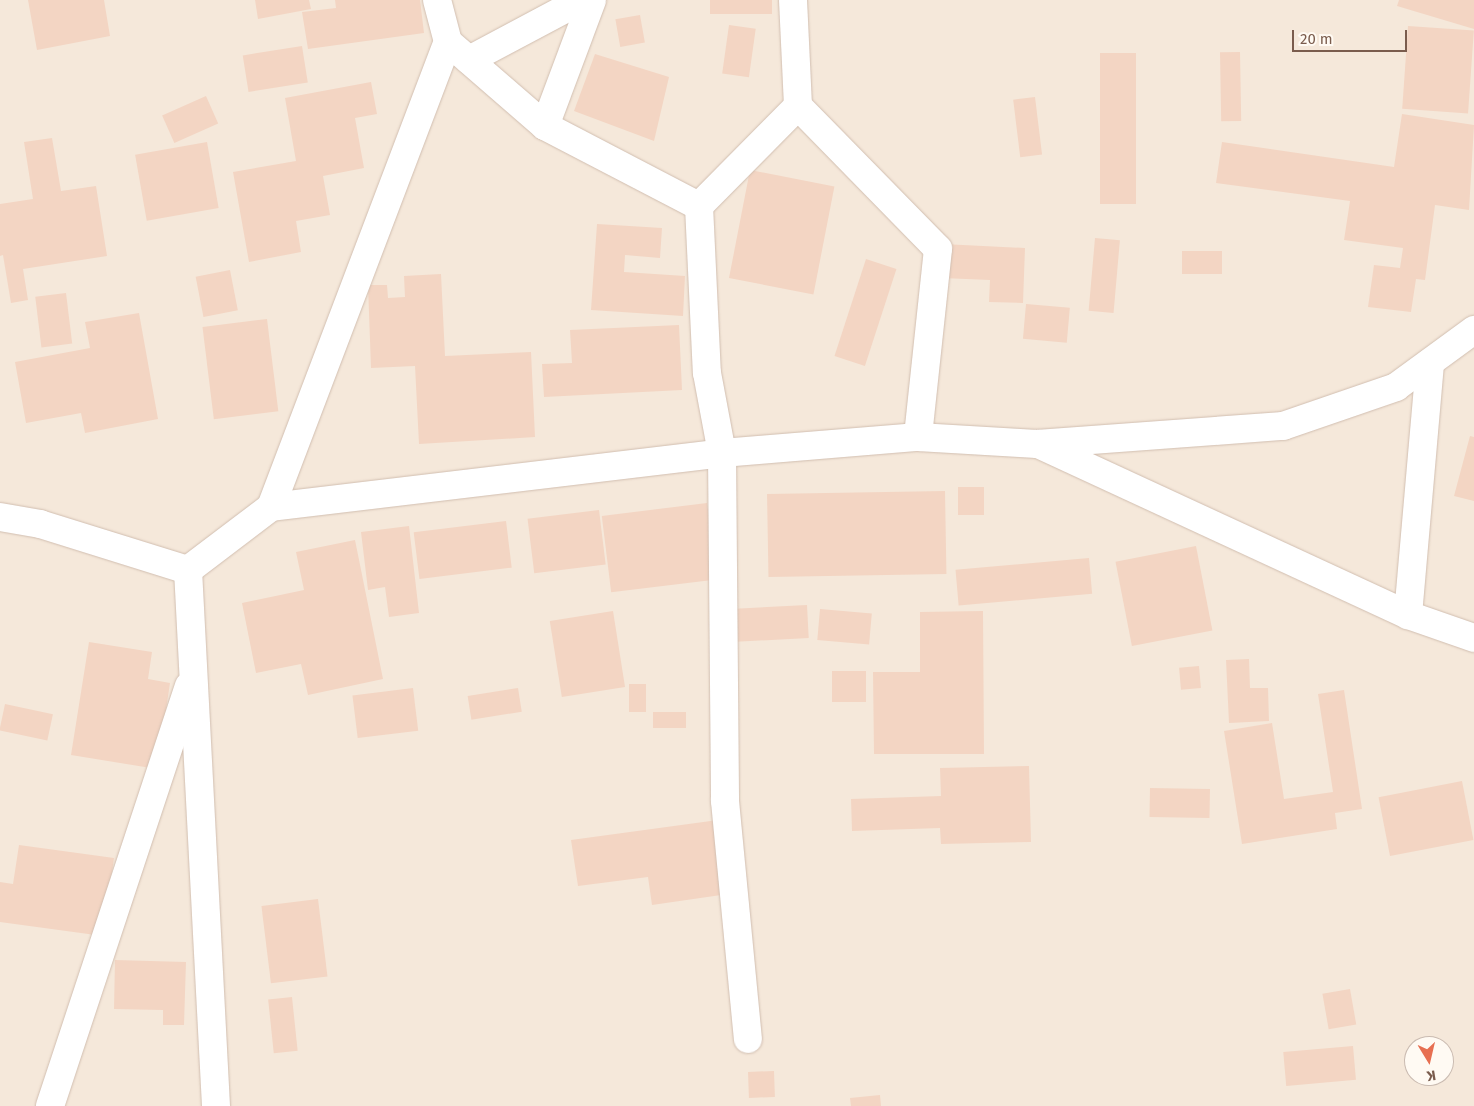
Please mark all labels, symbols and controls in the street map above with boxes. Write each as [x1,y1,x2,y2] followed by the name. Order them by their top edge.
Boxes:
[1294,20,1409,52] scale bar
[1300,30,1333,48] text: 20 m
[1404,1036,1454,1086] north arrow
[1426,1066,1437,1084] text: K

